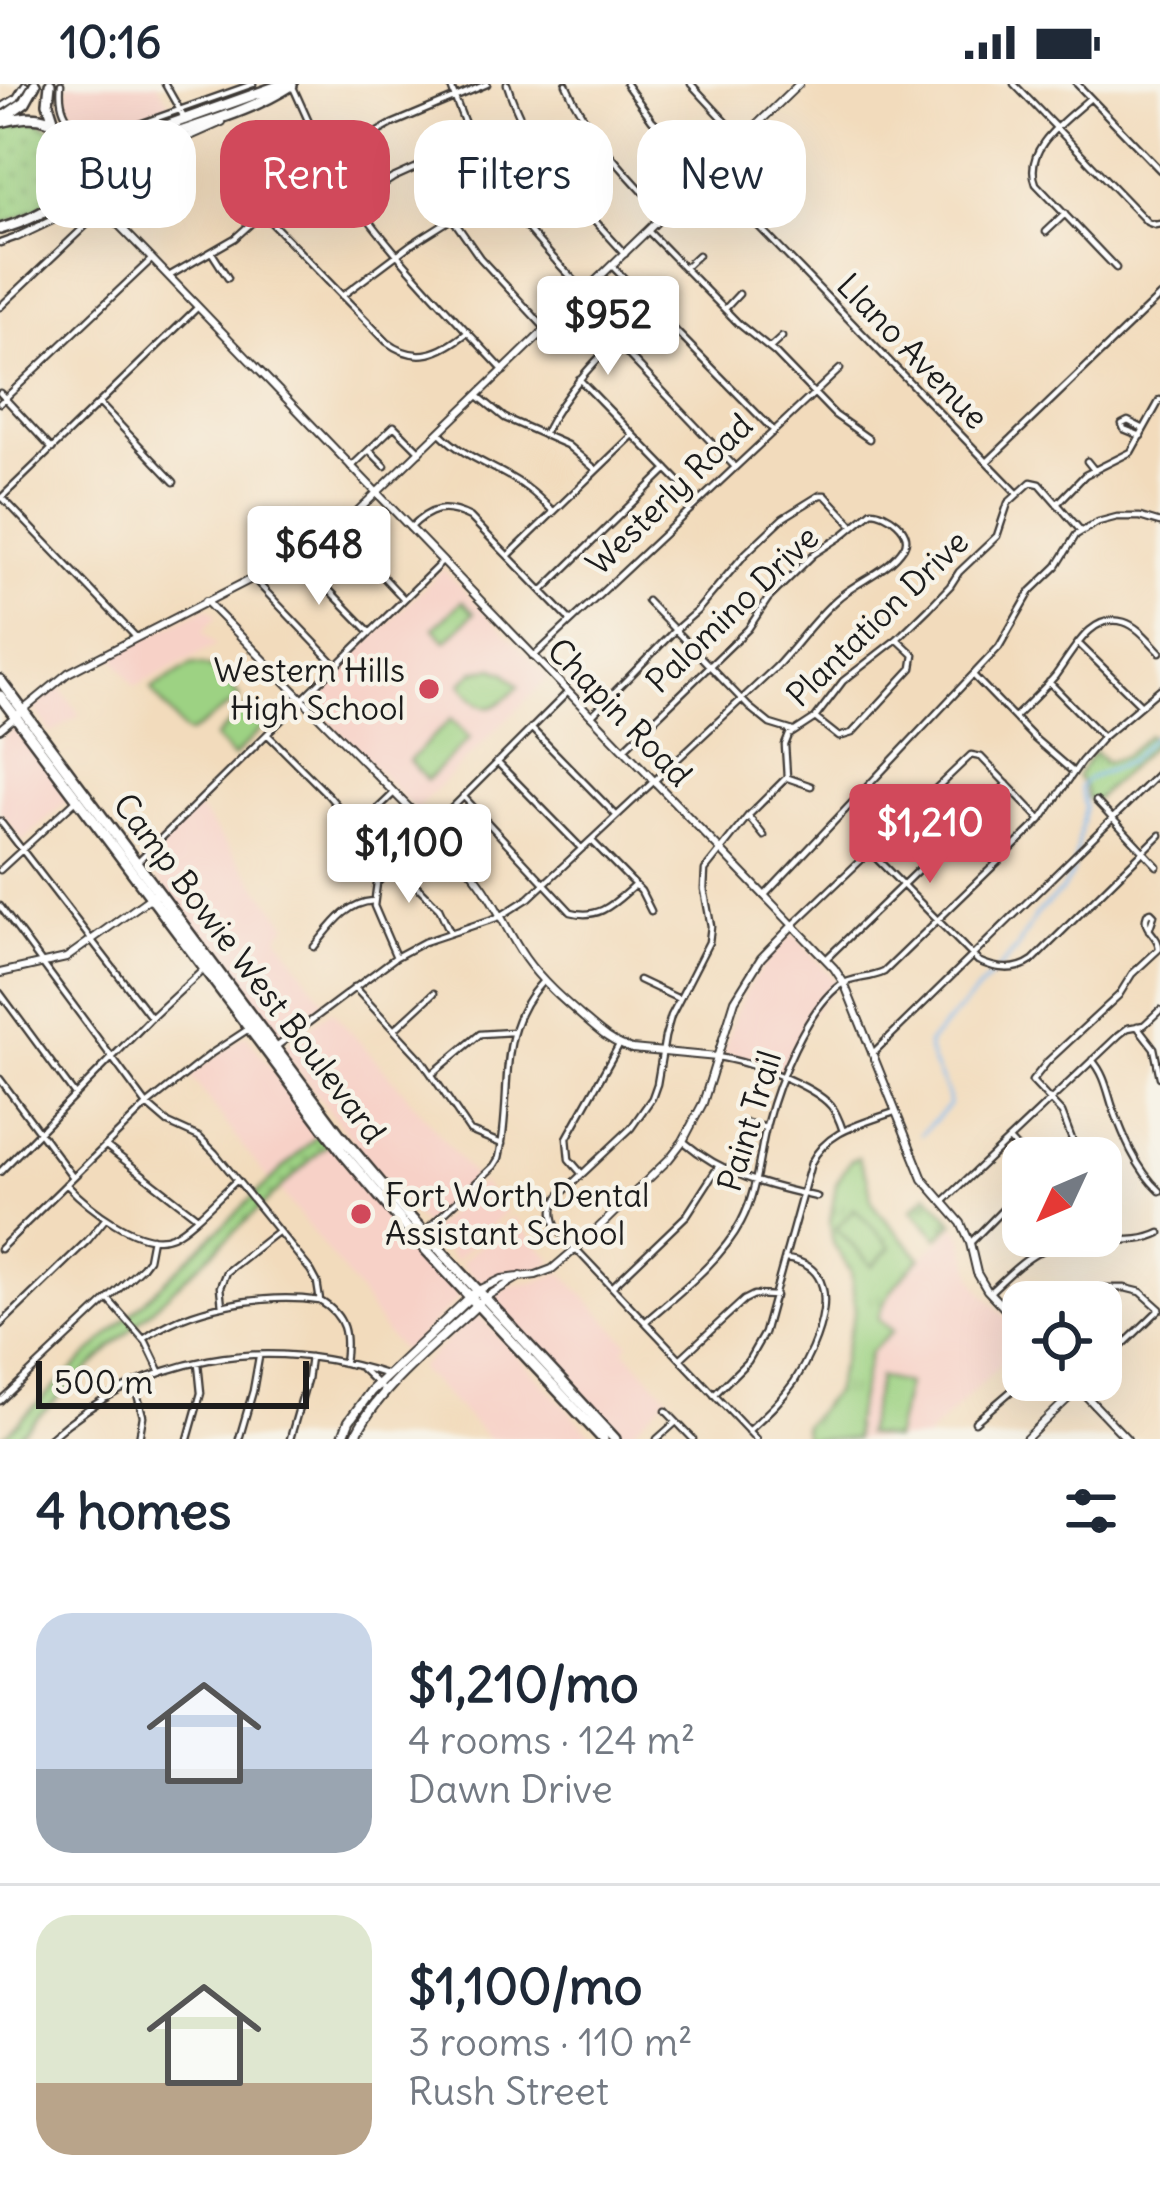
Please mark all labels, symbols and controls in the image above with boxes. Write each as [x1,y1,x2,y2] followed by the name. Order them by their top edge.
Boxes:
[60,14,161,70] text: 10:16
[36,120,196,228] chip: Buy
[220,120,390,228] chip: Rent
[414,120,613,228] chip: Filters
[637,120,806,228] chip: New
[828,264,998,438] street label: Llano Avenue
[537,276,679,378] pin: $952
[564,290,652,339] text: $952
[577,404,761,584] street label: Westerly Road
[248,506,390,608] pin: $648
[637,516,827,702] street label: Palomino Drive
[274,520,364,569] text: $648
[777,521,977,715] street label: Plantation Drive
[539,629,701,795] street label: Chapin Road
[214,649,405,729] place label: Western Hills High School
[416,676,442,702] marker: Western Hills High School
[832,784,1028,886] pin: $1,210
[105,785,395,1151] street label: Camp Bowie West Boulevard
[876,798,984,847] text: $1,210
[311,804,507,906] pin: $1,100
[354,818,464,867] text: $1,100
[708,1046,790,1196] street label: Paint Trail
[1002,1137,1122,1257] north arrow
[1002,1137,1122,1401] map controls
[385,1174,649,1254] place label: Fort Worth Dental Assistant School
[348,1201,374,1227] marker: Fort Worth Dental Assistant School
[1002,1281,1122,1401] button: locate
[36,1355,309,1408] scale bar
[54,1361,153,1403] text: 500 m
[1058,1478,1124,1544] icon: filters
[36,1479,231,1543] text: 4 homes
[408,1652,639,1716] text: $1,210/mo
[132,1661,276,1805] icon: home
[408,1716,695,1765] text: 4 rooms · 124 m²
[408,1765,613,1814] text: Dawn Drive
[408,1954,642,2018] text: $1,100/mo
[132,1963,276,2107] icon: home
[408,2018,693,2067] text: 3 rooms · 110 m²
[408,2067,609,2116] text: Rush Street

